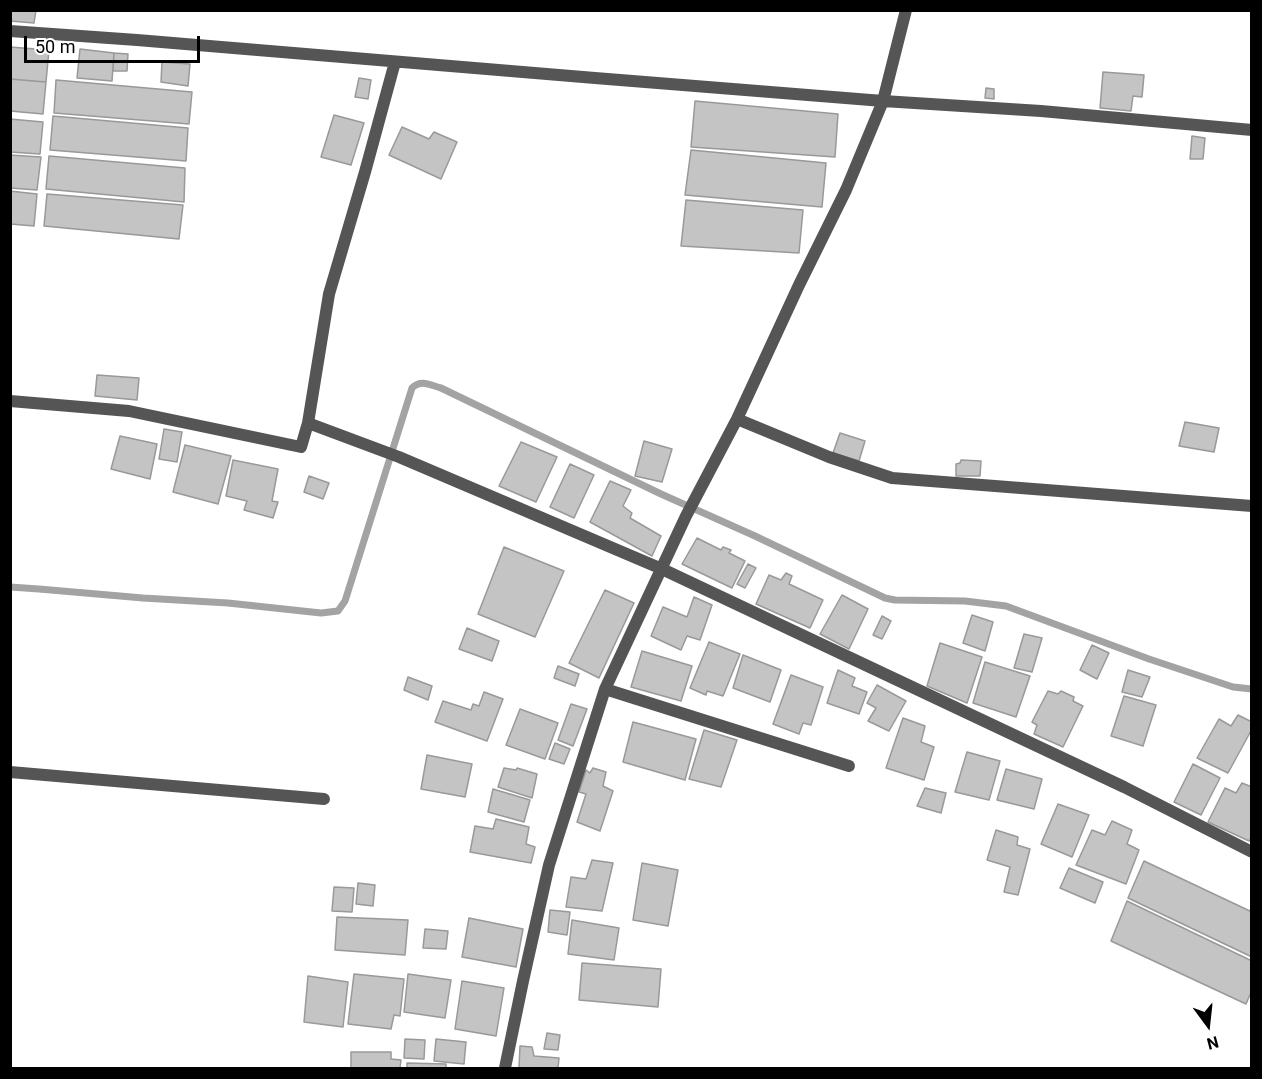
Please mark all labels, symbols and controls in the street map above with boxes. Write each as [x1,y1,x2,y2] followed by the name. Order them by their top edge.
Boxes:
[27,24,202,62] scale bar
[35,36,75,57] text: 50 m
[1178,995,1238,1055] north arrow
[1205,1032,1221,1054] text: N

